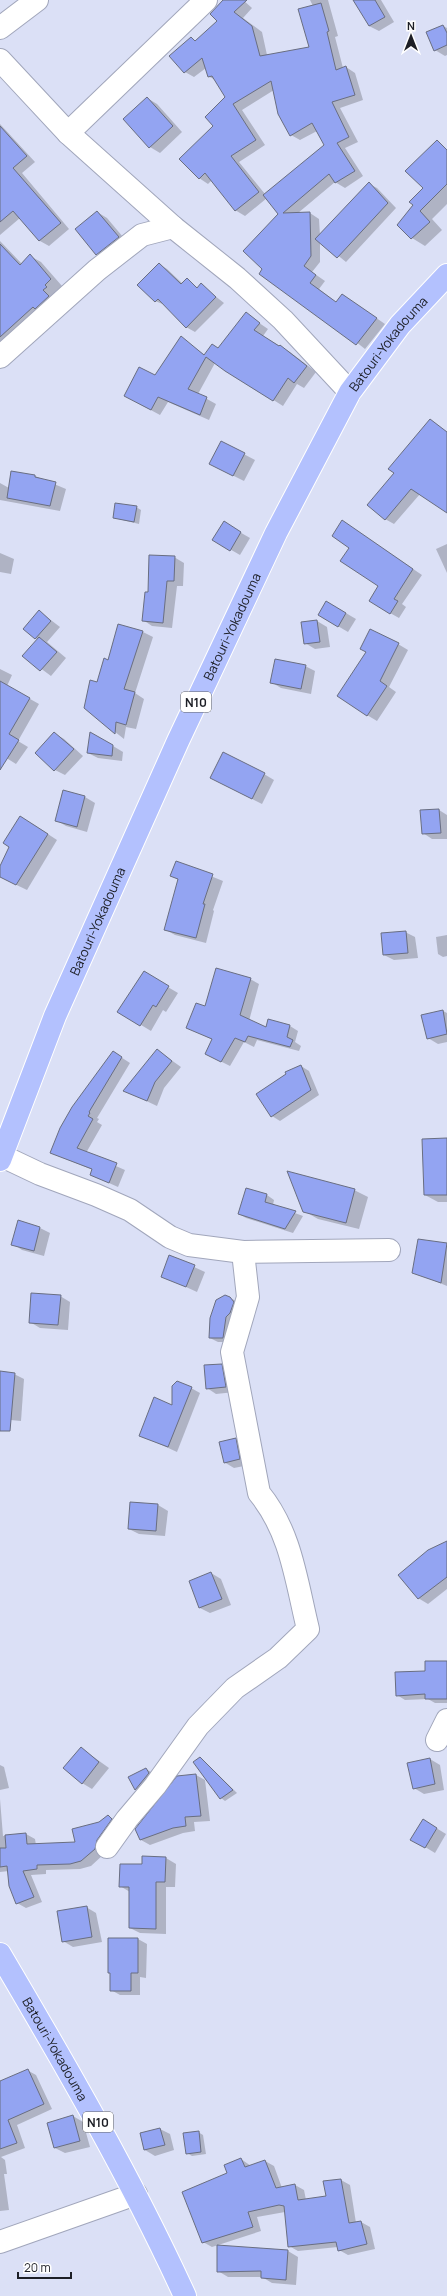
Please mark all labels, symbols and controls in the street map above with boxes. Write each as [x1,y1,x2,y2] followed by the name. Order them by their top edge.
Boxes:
[391,16,431,56] north arrow
[407,18,415,33] text: N
[345,292,431,395] street label: Batouri-Yokadouma
[199,570,265,683] street label: Batouri-Yokadouma
[181,692,211,712] road number: N10
[65,864,129,978] street label: Batouri-Yokadouma
[18,1994,92,2104] street label: Batouri-Yokadouma
[83,2112,113,2132] road number: N10
[18,2254,71,2280] scale bar
[24,2259,51,2276] text: 20 m

